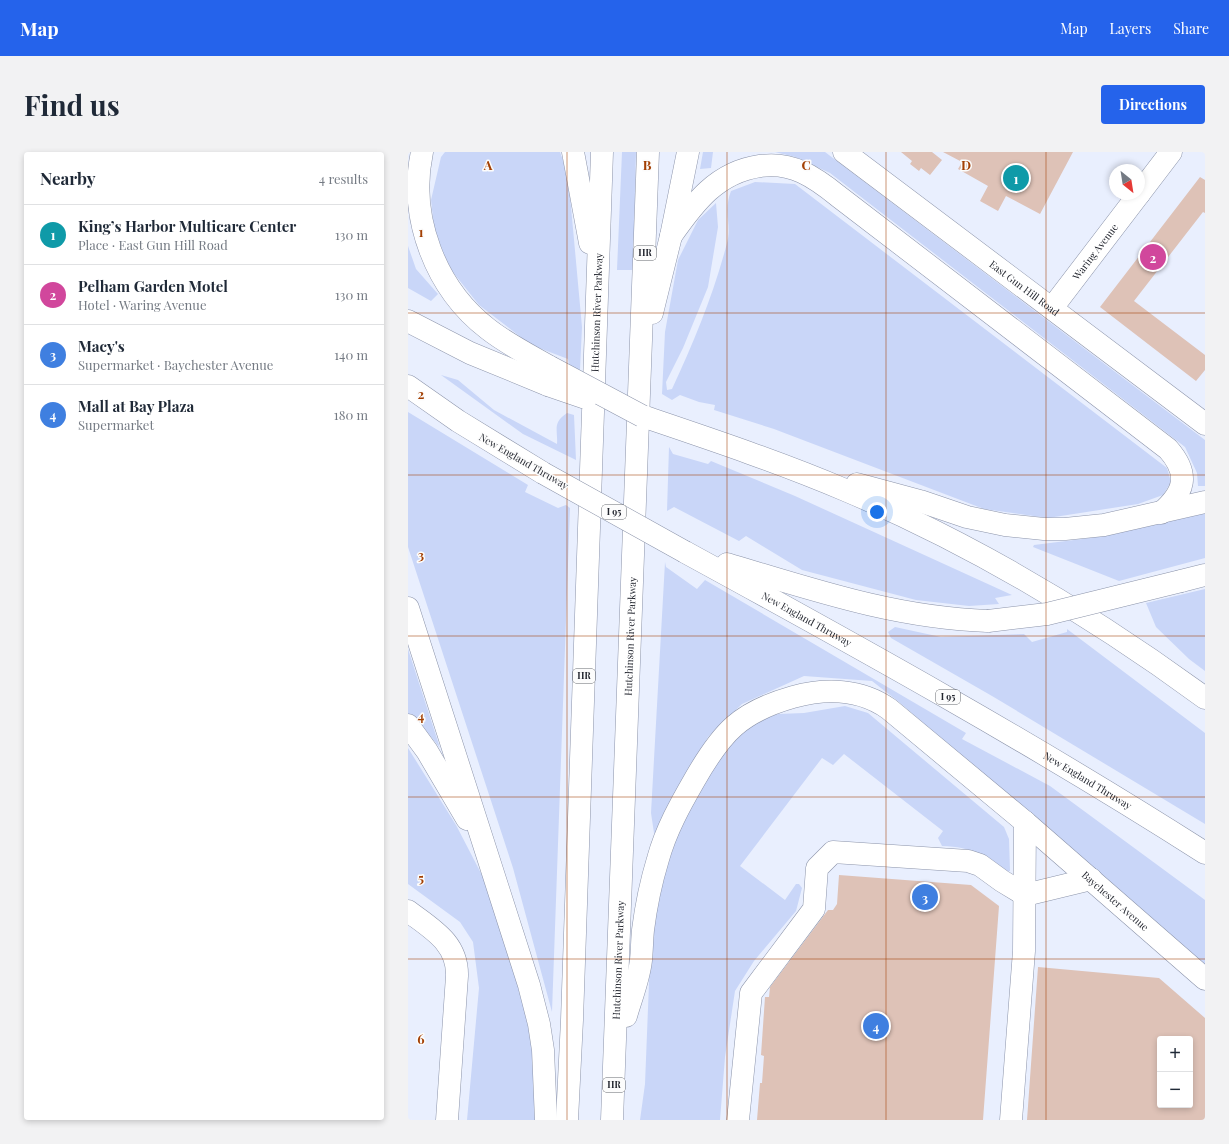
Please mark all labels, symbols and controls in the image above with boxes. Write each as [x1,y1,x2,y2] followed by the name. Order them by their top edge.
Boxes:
[20,15,59,41] text: Map
[1060,19,1088,38] text: Map
[1110,19,1151,38] text: Layers
[1173,19,1209,38] text: Share
[1101,85,1205,124] button: Directions
[24,86,120,123] text: Find us
[483,156,493,173] text: A
[643,156,652,173] text: B
[801,156,811,173] text: C
[961,156,971,173] text: D
[1003,163,1029,193] pin: 1
[1109,164,1145,200] north arrow
[40,167,95,189] text: Nearby
[319,170,368,187] text: 4 results
[78,216,296,236] text: King’s Harbor Multicare Center
[1068,221,1121,283] street label: Waring Avenue
[419,223,424,240] text: 1
[51,226,55,243] text: 1
[335,226,368,243] text: 130 m
[78,236,228,253] text: Place · East Gun Hill Road
[1140,242,1166,272] pin: 2
[634,246,656,260] road number: HR
[587,253,606,372] street label: Hutchinson River Parkway
[987,257,1063,319] street label: East Gun Hill Road
[78,276,228,296] text: Pelham Garden Motel
[50,286,56,303] text: 2
[335,286,368,303] text: 130 m
[78,296,206,313] text: Hotel · Waring Avenue
[78,336,125,356] text: Macy's
[50,346,56,363] text: 3
[334,346,368,363] text: 140 m
[78,356,273,373] text: Supermarket · Baychester Avenue
[418,385,425,402] text: 2
[78,396,194,416] text: Mall at Bay Plaza
[50,406,56,423] text: 4
[334,406,368,423] text: 180 m
[78,416,154,433] text: Supermarket
[477,430,571,492] street label: New England Thruway
[867,502,887,522] your location
[602,505,626,519] road number: I 95
[418,546,424,563] text: 3
[621,577,639,696] street label: Hutchinson River Parkway
[759,588,854,650] street label: New England Thruway
[573,669,595,683] road number: HR
[936,690,960,704] road number: I 95
[418,707,425,724] text: 4
[1041,748,1135,812] street label: New England Thruway
[1079,868,1152,934] street label: Baychester Avenue
[418,869,424,886] text: 5
[912,882,938,912] pin: 3
[609,900,627,1020] street label: Hutchinson River Parkway
[863,1011,889,1041] pin: 4
[417,1030,425,1047] text: 6
[1157,1036,1193,1108] map controls
[1157,1036,1193,1072] button: +
[1157,1072,1193,1108] button: −
[603,1078,625,1092] road number: HR

